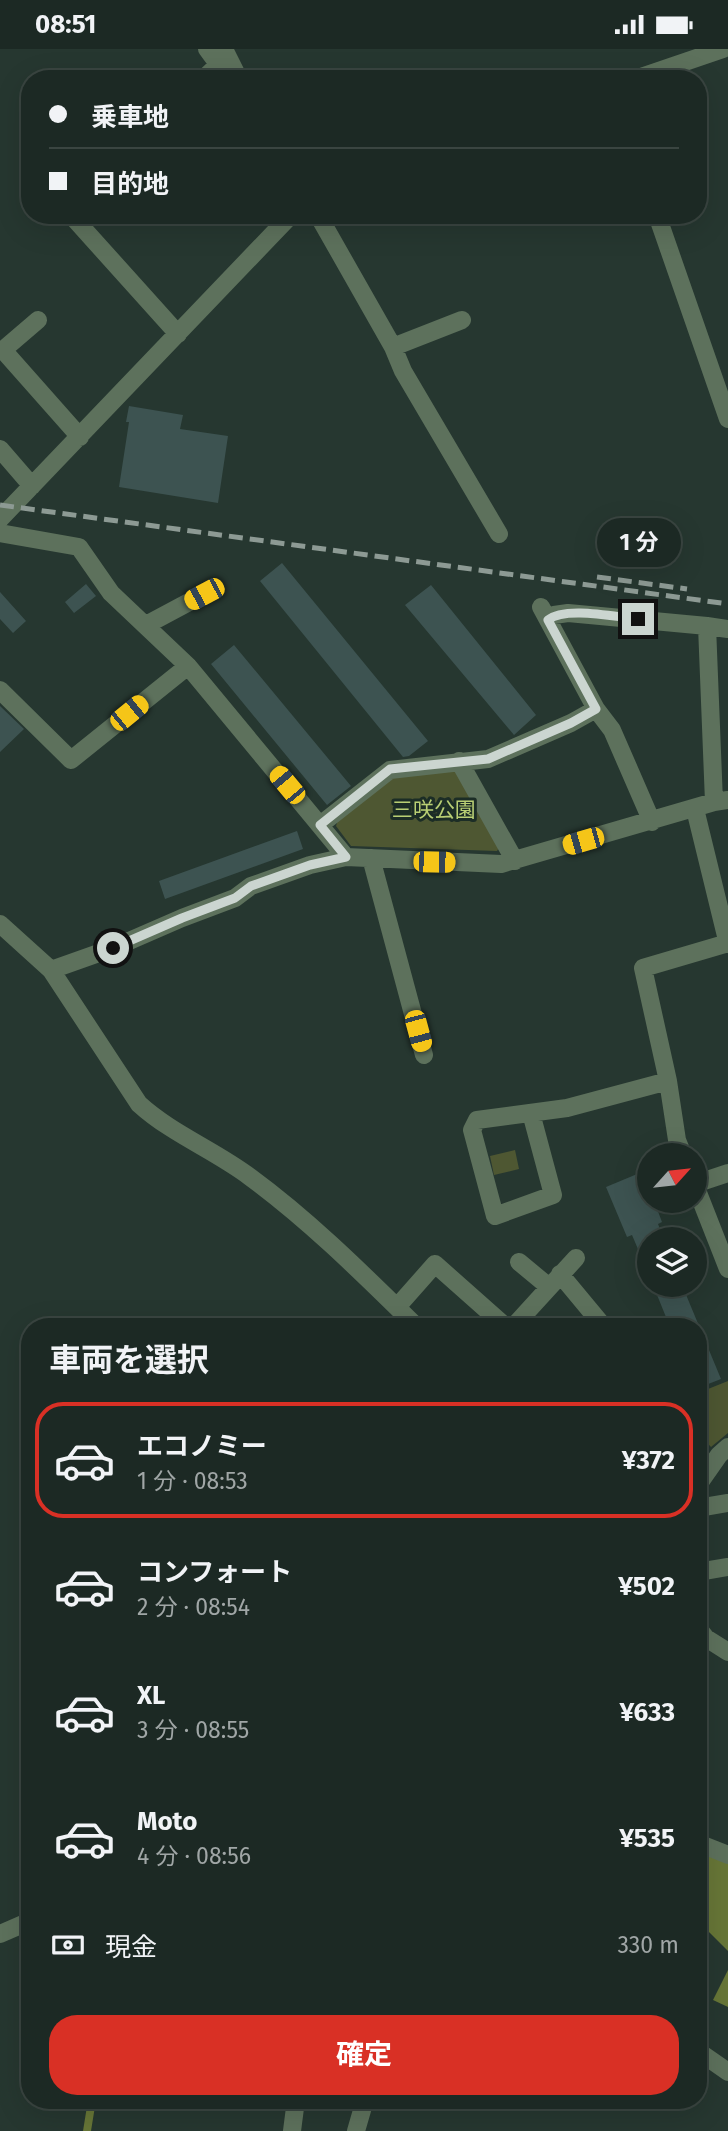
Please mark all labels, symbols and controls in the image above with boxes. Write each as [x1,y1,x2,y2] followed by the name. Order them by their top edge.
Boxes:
[35,9,96,40] text: 08:51
[91,102,169,133] text: 乗車地
[91,169,169,200] text: 目的地
[596,517,680,567] callout: 1 分
[619,528,659,556] text: 1 分
[181,575,228,613] car
[622,603,654,635] route end
[107,692,152,734] car
[266,762,309,808] car
[392,797,476,823] park label: 三咲公園
[560,825,607,857] car
[413,851,456,873] car
[97,932,129,964] route start
[403,1008,434,1054] car
[637,1143,707,1213] north arrow
[637,1143,707,1297] map controls
[637,1227,707,1297] button: layers
[49,1341,209,1379] text: 車両を選択
[53,1429,116,1492] icon: car
[137,1431,267,1462] text: エコノミー
[622,1445,675,1476] text: ¥372
[137,1467,248,1495] text: 1 分 · 08:53
[53,1555,116,1618] icon: car
[137,1557,292,1588] text: コンフォート
[618,1571,675,1602] text: ¥502
[137,1593,250,1621] text: 2 分 · 08:54
[137,1680,165,1711] text: XL
[53,1681,116,1744] icon: car
[620,1697,675,1728] text: ¥633
[137,1716,249,1744] text: 3 分 · 08:55
[137,1806,197,1837] text: Moto
[53,1807,116,1870] icon: car
[619,1823,675,1854] text: ¥535
[137,1842,251,1870] text: 4 分 · 08:56
[49,1926,87,1964] icon: cash
[617,1931,679,1959] text: 330 m
[105,1932,157,1963] text: 現金
[49,2015,679,2095] button: 確定

